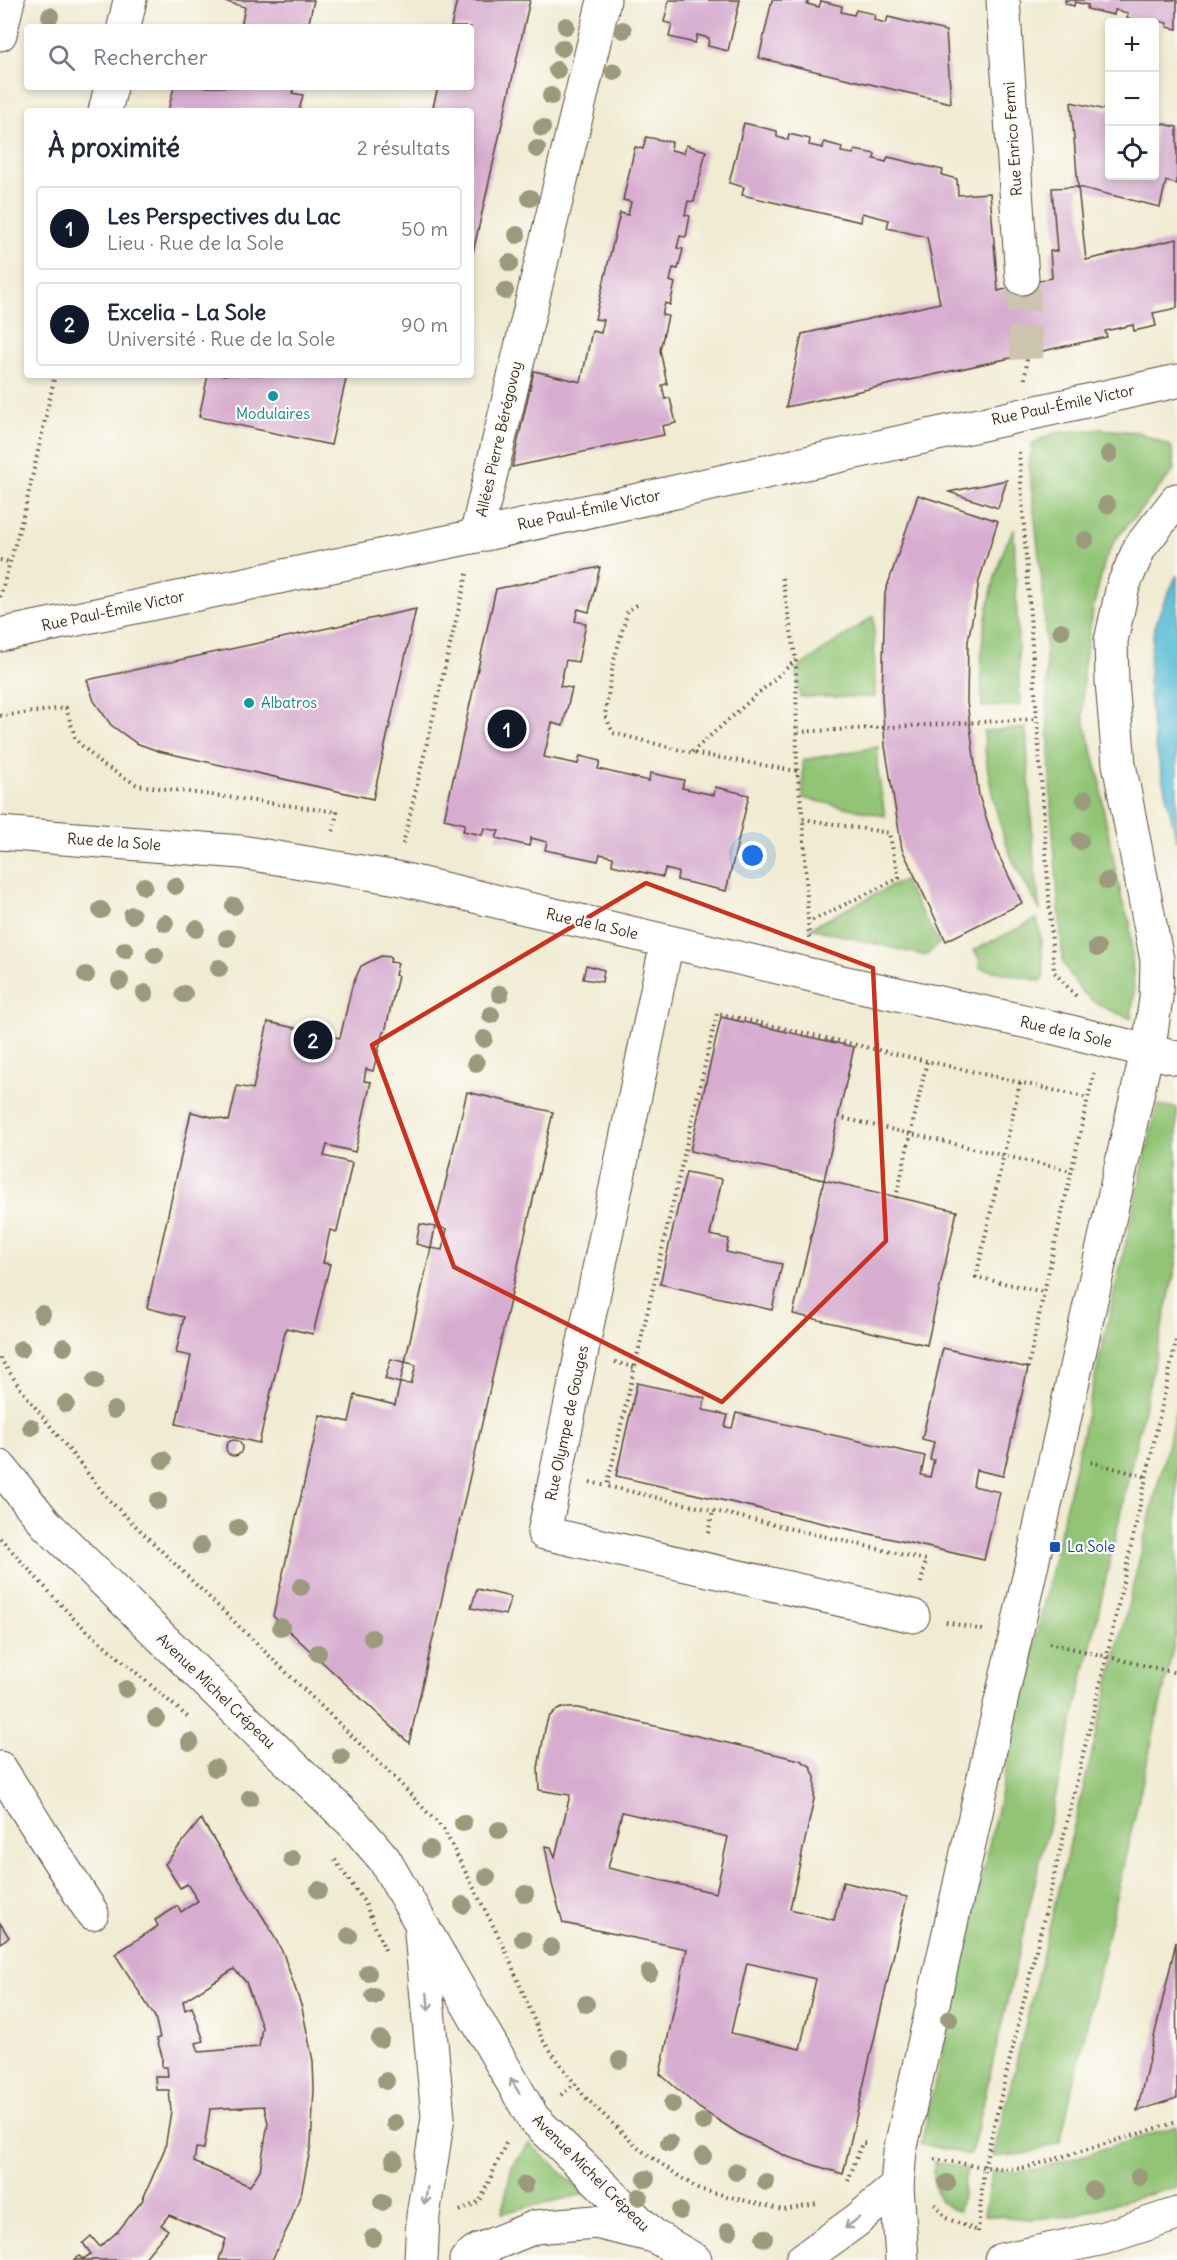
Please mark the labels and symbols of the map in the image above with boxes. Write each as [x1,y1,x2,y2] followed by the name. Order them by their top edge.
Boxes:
[999,81,1026,197] street label: Rue Enrico Fermi
[471,359,526,519] street label: Allées Pierre Bérégovoy
[990,380,1136,429] street label: Rue Paul-Émile Victor
[266,389,280,403] marker: Modulaires
[236,404,310,423] place label: Modulaires
[516,485,662,534] street label: Rue Paul-Émile Victor
[40,586,186,635] street label: Rue Paul-Émile Victor
[261,693,317,712] place label: Albatros
[242,696,256,710] marker: Albatros
[488,706,526,752] pin: 1
[67,829,162,854] street label: Rue de la Sole
[738,841,767,870] your location
[544,904,640,943] street label: Rue de la Sole
[1018,1012,1114,1051] street label: Rue de la Sole
[294,1018,332,1062] pin: 2
[541,1343,592,1502] street label: Rue Olympe de Gouges
[1067,1537,1115,1556] place label: La Sole
[1048,1540,1062,1554] marker: La Sole
[153,1629,280,1753] street label: Avenue Michel Crépeau
[423,1992,434,2012] one-way arrow
[508,2078,520,2095] one-way arrow
[529,2110,654,2235] street label: Avenue Michel Crépeau
[421,2186,432,2205] one-way arrow
[845,2217,861,2230] one-way arrow

